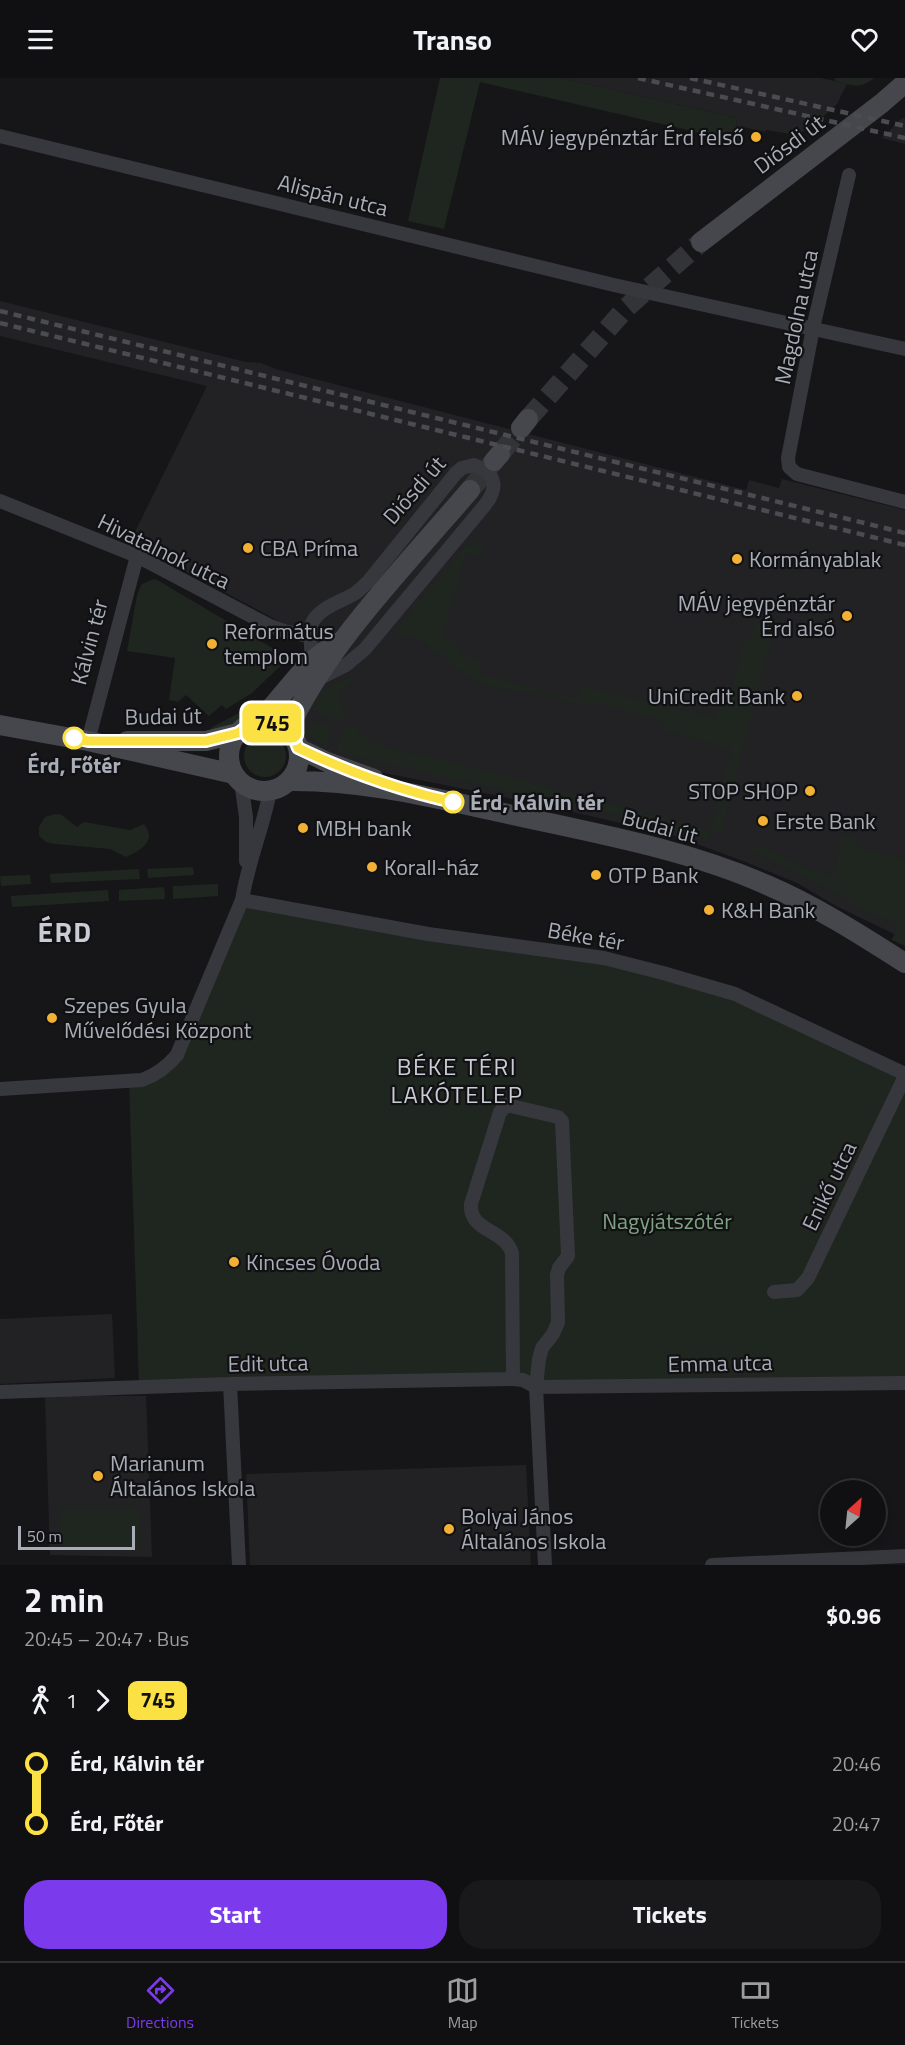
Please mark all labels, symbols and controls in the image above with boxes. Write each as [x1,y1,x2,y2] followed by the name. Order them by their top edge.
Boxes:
[413,19,492,60] text: Transo
[24,23,57,56] icon: menu
[848,23,881,56] icon: heart
[746,106,832,182] street label: Diósdi út
[501,120,744,154] place label: MÁV jegypénztár Érd felső
[749,130,763,144] marker: MÁV jegypénztár Érd felső
[274,165,392,225] street label: Alispán utca
[765,247,827,387] street label: Magdolna utca
[374,448,454,532] street label: Diósdi út
[92,504,236,598] street label: Hivatalnok utca
[260,531,358,565] place label: CBA Príma
[241,541,255,555] marker: CBA Príma
[749,542,882,576] place label: Kormányablak
[730,552,744,566] marker: Kormányablak
[678,586,835,645] place label: MÁV jegypénztár Érd alsó
[61,595,117,688] street label: Kálvin tér
[840,609,854,623] marker: MÁV jegypénztár Érd alsó
[224,614,334,673] place label: Református templom
[205,637,219,651] marker: Református templom
[648,679,785,713] place label: UniCredit Bank
[790,689,804,703] marker: UniCredit Bank
[124,698,202,734] street label: Budai út
[238,704,306,742] line badge: 745
[254,707,290,739] text: 745
[63,727,85,749] marker: Érd, Főtér
[27,748,121,782] place label: Érd, Főtér
[688,774,798,808] place label: STOP SHOP
[803,784,817,798] marker: STOP SHOP
[470,785,604,819] place label: Érd, Kálvin tér
[442,791,464,813] marker: Érd, Kálvin tér
[618,800,702,852] street label: Budai út
[775,804,876,838] place label: Erste Bank
[315,811,412,845] place label: MBH bank
[756,814,770,828] marker: Erste Bank
[296,821,310,835] marker: MBH bank
[384,850,479,884] place label: Korall-ház
[608,858,699,892] place label: OTP Bank
[365,860,379,874] marker: Korall-ház
[589,868,603,882] marker: OTP Bank
[721,893,816,927] place label: K&H Bank
[702,903,716,917] marker: K&H Bank
[37,910,93,953] district label: ÉRD
[545,913,627,960] street label: Béke tér
[64,988,252,1047] place label: Szepes Gyula Művelődési Központ
[45,1011,59,1025] marker: Szepes Gyula Művelődési Központ
[391,1048,523,1112] district label: BÉKE TÉRI LAKÓTELEP
[793,1136,865,1236] street label: Enikő utca
[602,1204,732,1238] park label: Nagyjátszótér
[246,1245,380,1279] place label: Kincses Óvoda
[227,1255,241,1269] marker: Kincses Óvoda
[227,1345,309,1381] street label: Edit utca
[667,1345,773,1381] street label: Emma utca
[110,1446,255,1505] place label: Marianum Általános Iskola
[91,1469,105,1483] marker: Marianum Általános Iskola
[820,1480,886,1546] north arrow
[820,1480,886,1546] map controls
[461,1499,606,1558] place label: Bolyai János Általános Iskola
[442,1522,456,1536] marker: Bolyai János Általános Iskola
[18,1523,135,1550] scale bar
[27,1524,62,1548] text: 50 m
[24,1575,104,1625] text: 2 min
[826,1599,881,1633] text: $0.96
[24,1623,189,1654] text: 20:45 – 20:47 · Bus
[24,1684,57,1717] icon: walk
[86,1684,119,1717] icon: forward
[140,1684,175,1716] text: 745
[66,1685,77,1716] text: 1
[70,1746,204,1780] text: Érd, Kálvin tér
[832,1748,881,1779] text: 20:46
[70,1806,164,1840] text: Érd, Főtér
[832,1808,881,1839] text: 20:47
[24,1880,447,1949] button: Start
[459,1880,881,1949] button: Tickets
[126,1974,194,2034] tab: Directions
[446,1974,479,2034] tab: Map
[731,1974,779,2034] tab: Tickets

